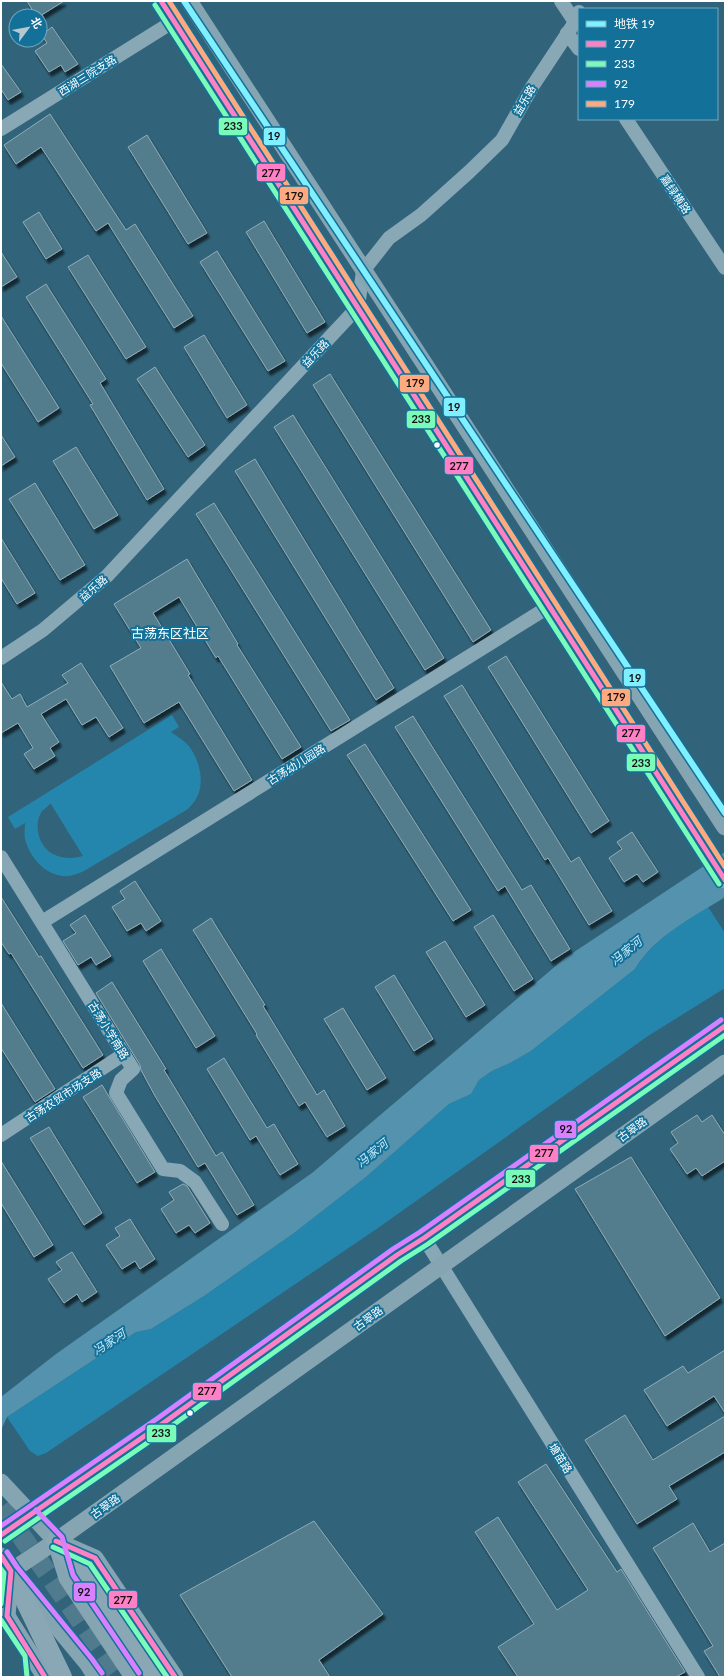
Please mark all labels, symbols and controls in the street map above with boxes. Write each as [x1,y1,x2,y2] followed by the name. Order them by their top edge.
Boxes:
[8,8,48,48] north arrow
[578,8,718,120] legend
[28,14,45,31] text: 北
[614,16,655,31] text: 地铁 19
[614,36,635,51] text: 277
[56,52,118,98] street label: 西湖三院支路
[614,56,635,71] text: 233
[614,76,628,91] text: 92
[510,82,538,118] street label: 益乐路
[614,96,635,111] text: 179
[218,117,248,136] line badge: 233
[223,119,243,132] text: 233
[263,127,286,146] line badge: 19
[268,129,280,142] text: 19
[256,163,286,182] line badge: 277
[261,166,281,179] text: 277
[658,172,694,216] street label: 嘉绿横路
[279,186,309,205] line badge: 179
[284,189,304,202] text: 179
[299,336,331,370] street label: 益乐路
[399,374,430,393] line badge: 179
[405,376,425,389] text: 179
[443,397,466,417] line badge: 19
[448,400,460,413] text: 19
[406,410,436,429] line badge: 233
[411,412,431,425] text: 233
[432,440,442,450] unlabelled marker
[444,456,474,475] line badge: 277
[449,459,469,472] text: 277
[76,572,110,604] street label: 益乐路
[131,625,209,641] district label: 古荡东区社区
[623,668,646,687] line badge: 19
[629,671,641,684] text: 19
[601,688,631,707] line badge: 179
[606,690,626,703] text: 179
[616,724,646,743] line badge: 277
[621,726,641,739] text: 277
[265,741,327,787] street label: 古荡幼儿园路
[626,753,656,772] line badge: 233
[631,756,651,769] text: 233
[607,933,646,968] water label: 冯家河
[86,999,132,1061] street label: 古荡小学南路
[23,1066,103,1124] street label: 古荡农贸市场支路
[615,1114,649,1144] street label: 古翠路
[554,1120,577,1139] line badge: 92
[560,1122,572,1135] text: 92
[353,1135,392,1170] water label: 冯家河
[529,1144,559,1163] line badge: 277
[534,1146,554,1159] text: 277
[505,1169,536,1188] line badge: 233
[511,1172,531,1185] text: 233
[351,1303,385,1333] street label: 古翠路
[90,1325,130,1358] water label: 冯家河
[192,1382,222,1401] line badge: 277
[197,1384,217,1397] text: 277
[185,1408,195,1418] unlabelled marker
[146,1424,177,1443] line badge: 233
[151,1426,171,1439] text: 233
[547,1441,575,1475] street label: 塘苗路
[88,1491,122,1521] street label: 古翠路
[73,1582,96,1602] line badge: 92
[78,1585,90,1598] text: 92
[108,1590,138,1609] line badge: 277
[113,1593,133,1606] text: 277

